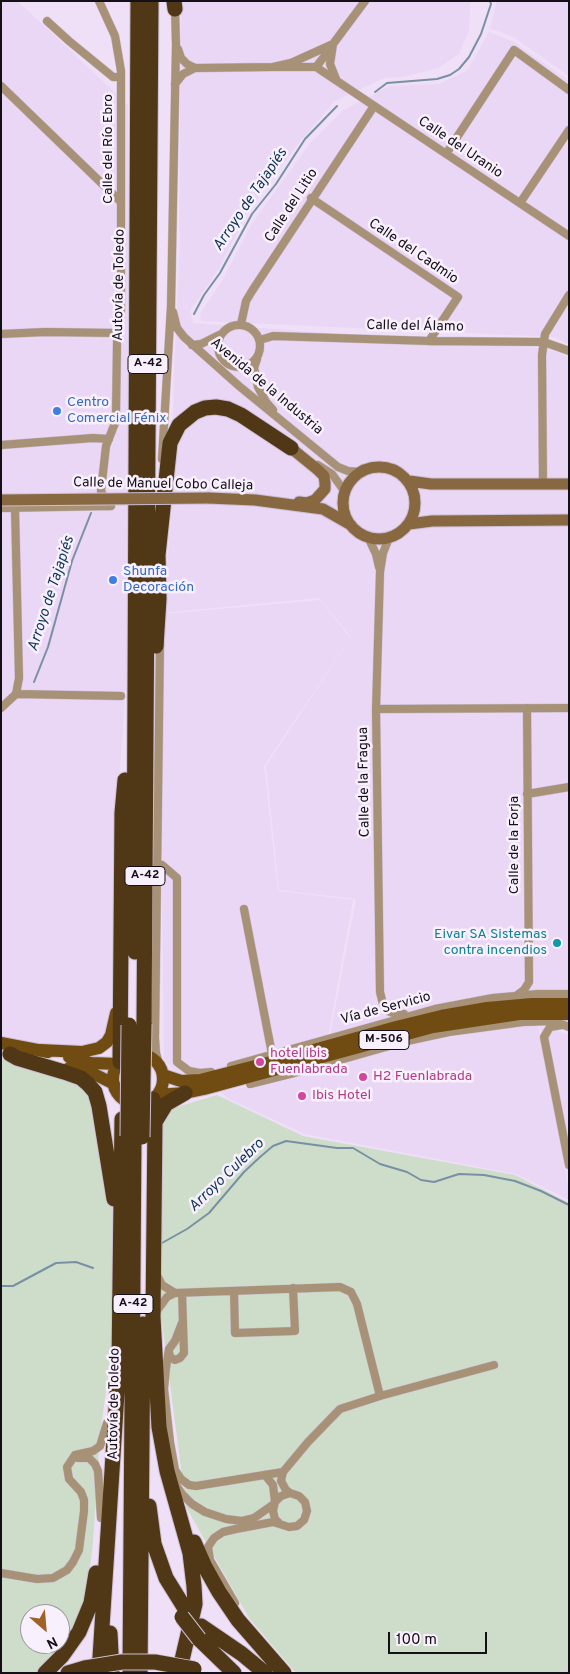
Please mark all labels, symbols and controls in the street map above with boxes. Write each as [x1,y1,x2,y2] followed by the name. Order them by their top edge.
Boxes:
[101,94,117,204] street label: Calle del Río Ebro
[414,113,506,183] street label: Calle del Uranio
[210,145,292,255] water label: Arroyo de Tajapiés
[262,166,322,246] street label: Calle del Litio
[365,216,461,288] street label: Calle del Cadmio
[111,229,129,341] street label: Autovía de Toledo
[366,318,464,336] street label: Calle del Álamo
[206,335,326,439] street label: Avenida de la Industria
[128,354,168,374] road number: A-42
[67,395,167,428] place label: Centro Comercial Fénix
[51,405,63,417] marker: Centro Comercial Fénix
[73,475,253,495] street label: Calle de Manuel Cobo Calleja
[25,534,79,654] water label: Arroyo de Tajapiés
[123,564,194,596] place label: Shunfa Decoración
[107,574,119,586] marker: Shunfa Decoración
[356,727,374,837] street label: Calle de la Fragua
[507,796,523,894] street label: Calle de la Forja
[125,866,165,886] road number: A-42
[434,927,547,960] place label: Eivar SA Sistemas contra incendios
[551,937,563,949] marker: Eivar SA Sistemas contra incendios
[339,989,433,1029] street label: Vía de Servicio
[359,1030,409,1050] road number: M-506
[270,1046,348,1078] place label: hotel ibis Fuenlabrada
[254,1056,266,1068] marker: hotel ibis Fuenlabrada
[373,1069,472,1085] place label: H2 Fuenlabrada
[357,1071,369,1083] marker: H2 Fuenlabrada
[312,1088,371,1104] place label: Ibis Hotel
[296,1090,308,1102] marker: Ibis Hotel
[186,1136,268,1216] water label: Arroyo Culebro
[113,1295,153,1314] road number: A-42
[106,1348,124,1460] street label: Autovía de Toledo
[20,1604,70,1654] north arrow
[390,1622,489,1654] scale bar
[396,1631,437,1650] text: 100 m
[43,1632,60,1652] text: N

